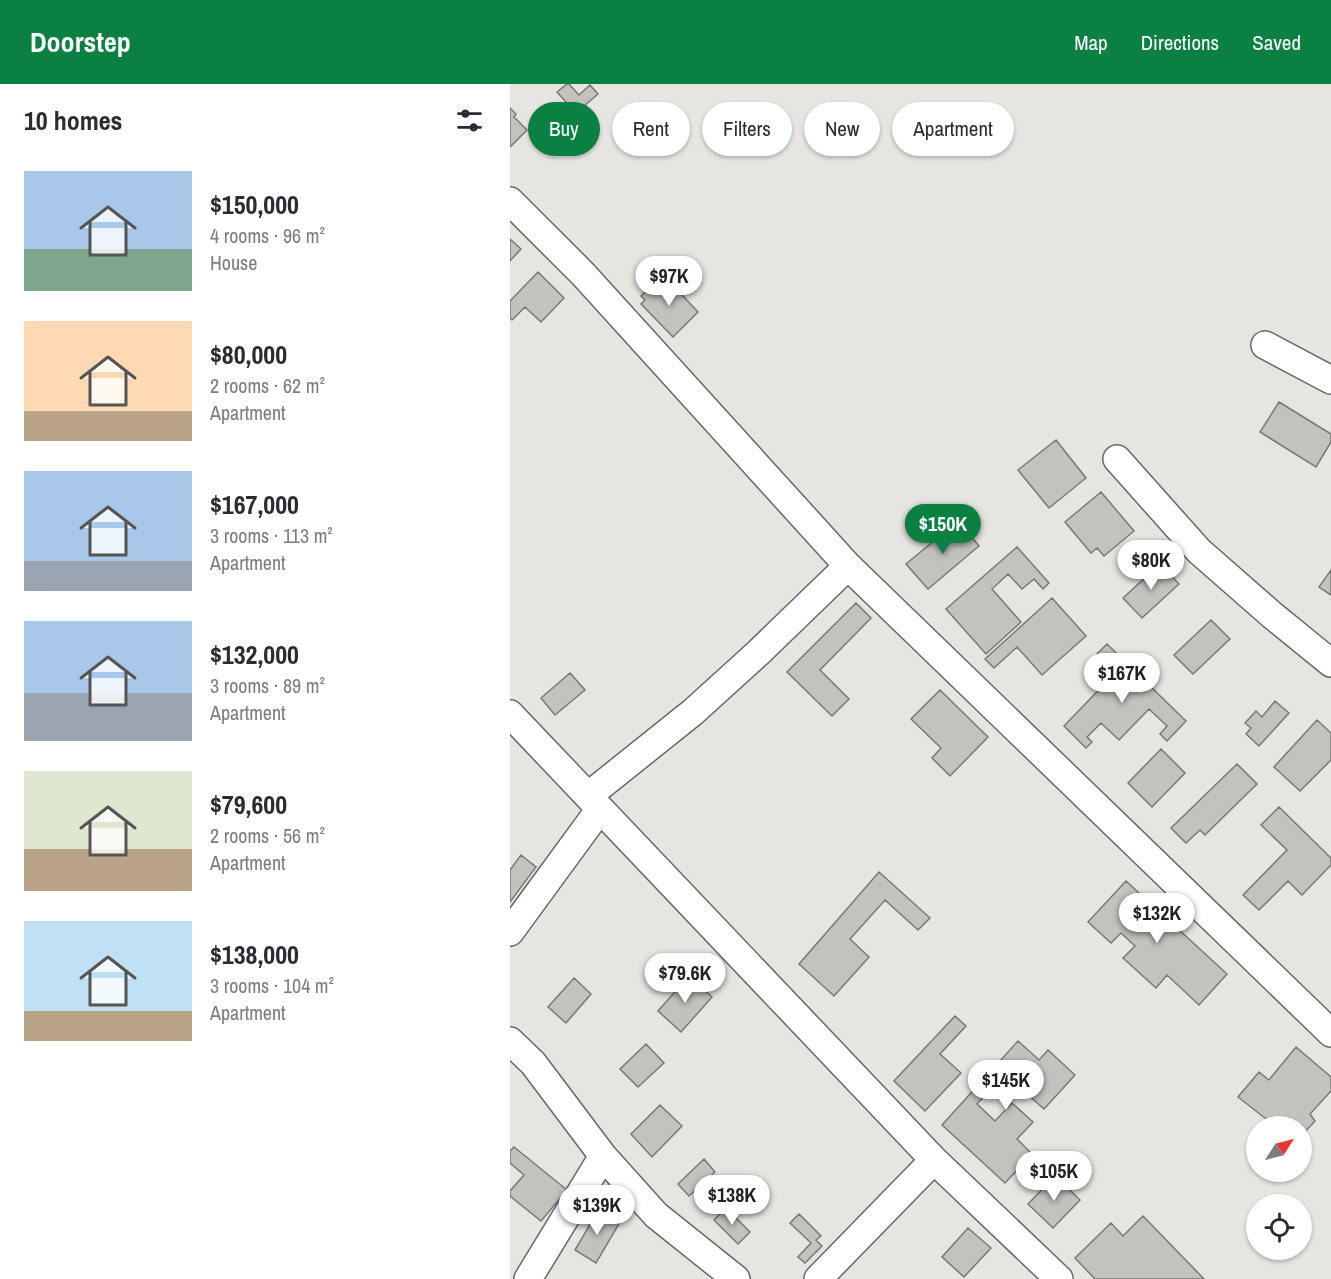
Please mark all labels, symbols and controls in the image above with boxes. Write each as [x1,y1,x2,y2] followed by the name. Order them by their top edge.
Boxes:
[30,23,131,61] text: Doorstep
[1074,28,1108,57] text: Map
[1141,28,1219,57] text: Directions
[1252,28,1301,57] text: Saved
[528,102,600,156] chip: Buy
[612,102,690,156] chip: Rent
[702,102,792,156] chip: Filters
[804,102,880,156] chip: New
[892,102,1014,156] chip: Apartment
[24,103,122,138] text: 10 homes
[453,104,486,137] icon: filters
[210,187,299,222] text: $150,000
[72,195,144,267] icon: home
[210,222,325,249] text: 4 rooms · 96 m²
[210,249,257,276] text: House
[633,256,705,307] pin: $97K
[649,262,689,289] text: $97K
[210,337,287,372] text: $80,000
[72,345,144,417] icon: home
[210,372,325,399] text: 2 rooms · 62 m²
[210,399,286,426] text: Apartment
[210,487,299,522] text: $167,000
[72,495,144,567] icon: home
[901,504,985,555] pin: $150K
[919,510,967,537] text: $150K
[210,522,333,549] text: 3 rooms · 113 m²
[1115,540,1187,591] pin: $80K
[1131,546,1171,573] text: $80K
[210,549,286,576] text: Apartment
[210,637,299,672] text: $132,000
[72,645,144,717] icon: home
[1080,653,1164,704] pin: $167K
[1098,659,1146,686] text: $167K
[210,672,325,699] text: 3 rooms · 89 m²
[210,699,286,726] text: Apartment
[210,787,287,822] text: $79,600
[72,795,144,867] icon: home
[210,822,325,849] text: 2 rooms · 56 m²
[210,849,286,876] text: Apartment
[1115,893,1199,944] pin: $132K
[1133,899,1181,926] text: $132K
[210,937,299,972] text: $138,000
[72,945,144,1017] icon: home
[636,953,734,1004] pin: $79.6K
[659,959,711,986] text: $79.6K
[210,972,334,999] text: 3 rooms · 104 m²
[210,999,286,1026] text: Apartment
[964,1060,1048,1111] pin: $145K
[982,1066,1030,1093] text: $145K
[1246,1116,1312,1182] north arrow
[1246,1116,1312,1260] map controls
[1012,1151,1096,1202] pin: $105K
[1030,1157,1078,1184] text: $105K
[690,1175,774,1226] pin: $138K
[708,1181,756,1208] text: $138K
[555,1185,639,1236] pin: $139K
[573,1191,621,1218] text: $139K
[1246,1194,1312,1260] button: locate

